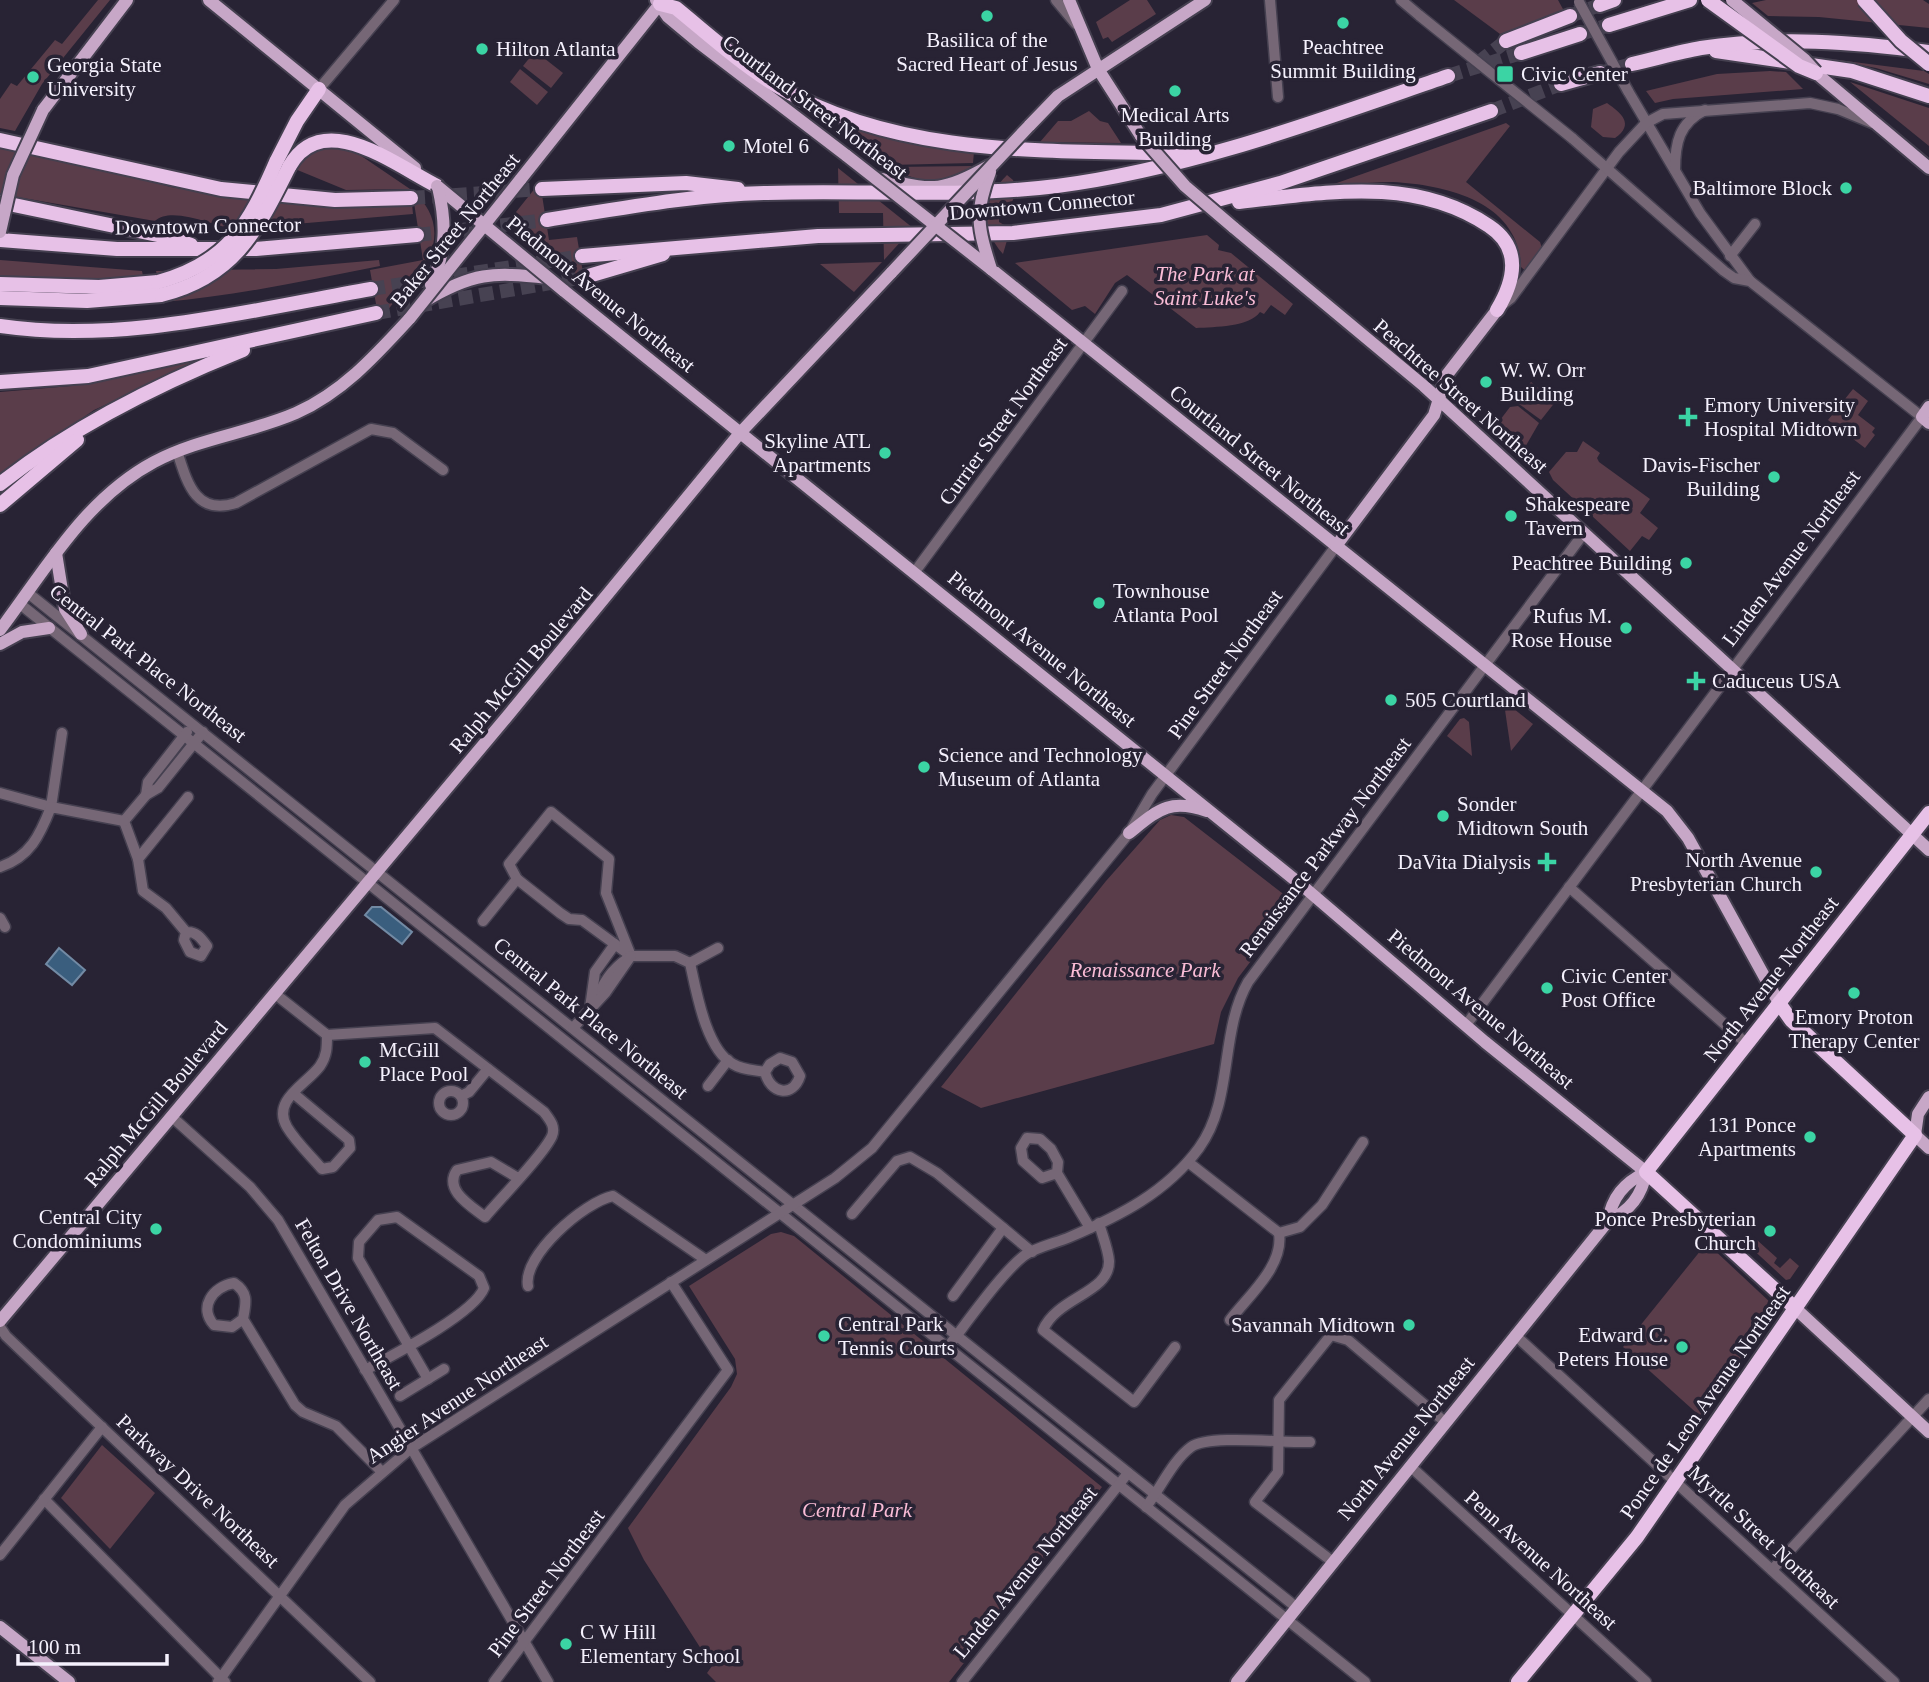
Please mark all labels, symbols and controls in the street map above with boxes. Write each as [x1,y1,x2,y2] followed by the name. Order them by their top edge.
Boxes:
[979,8,995,24] marker: Basilica of the Sacred Heart of Jesus
[1335,15,1351,31] marker: Peachtree Summit Building
[896,28,1078,76] place label: Basilica of the Sacred Heart of Jesus
[718,30,912,184] street label: Courtland Street Northeast
[1270,35,1416,83] place label: Peachtree Summit Building
[496,37,616,61] place label: Hilton Atlanta
[474,41,490,57] marker: Hilton Atlanta
[47,53,162,101] place label: Georgia State University
[1521,62,1628,86] place label: Civic Center
[1495,64,1515,84] marker: Civic Center
[25,69,41,85] marker: Georgia State University
[1167,83,1183,99] marker: Medical Arts Building
[1120,103,1230,151] place label: Medical Arts Building
[743,134,809,158] place label: Motel 6
[721,138,737,154] marker: Motel 6
[385,148,525,312] street label: Baker Street Northeast
[1693,176,1832,200] place label: Baltimore Block
[1838,180,1854,196] marker: Baltimore Block
[948,185,1136,225] street label: Downtown Connector
[502,211,700,377] street label: Piedmont Avenue Northeast
[115,212,301,240] street label: Downtown Connector
[1154,262,1256,310] park label: The Park at Saint Luke's
[1369,314,1553,478] street label: Peachtree Street Northeast
[934,332,1072,510] street label: Currier Street Northeast
[1500,358,1586,406] place label: W. W. Orr Building
[1478,374,1494,390] marker: W. W. Orr Building
[1165,380,1355,540] street label: Courtland Street Northeast
[1704,393,1858,441] place label: Emory University Hospital Midtown
[1678,407,1698,427] marker: Emory University Hospital Midtown
[764,429,871,477] place label: Skyline ATL Apartments
[877,445,893,461] marker: Skyline ATL Apartments
[1642,453,1760,501] place label: Davis-Fischer Building
[1717,465,1865,651] street label: Linden Avenue Northeast
[1766,469,1782,485] marker: Davis-Fischer Building
[1525,492,1630,540] place label: Shakespeare Tavern
[1503,508,1519,524] marker: Shakespeare Tavern
[1512,551,1672,575] place label: Peachtree Building
[1678,555,1694,571] marker: Peachtree Building
[943,566,1141,732] street label: Piedmont Avenue Northeast
[45,579,251,747] street label: Central Park Place Northeast
[1113,579,1219,627] place label: Townhouse Atlanta Pool
[445,582,598,758] street label: Ralph McGill Boulevard
[1163,585,1287,743] street label: Pine Street Northeast
[1091,595,1107,611] marker: Townhouse Atlanta Pool
[1511,604,1612,652] place label: Rufus M. Rose House
[1618,620,1634,636] marker: Rufus M. Rose House
[1712,669,1842,693] place label: Caduceus USA
[1686,671,1706,691] marker: Caduceus USA
[1405,688,1526,712] place label: 505 Courtland
[1383,692,1399,708] marker: 505 Courtland
[1234,732,1416,962] street label: Renaissance Parkway Northeast
[938,743,1143,791] place label: Science and Technology Museum of Atlanta
[916,759,932,775] marker: Science and Technology Museum of Atlanta
[1457,792,1589,840] place label: Sonder Midtown South
[1435,808,1451,824] marker: Sonder Midtown South
[1630,848,1802,896] place label: North Avenue Presbyterian Church
[1398,850,1531,874] place label: DaVita Dialysis
[1537,852,1557,872] marker: DaVita Dialysis
[1808,864,1824,880] marker: North Avenue Presbyterian Church
[1699,891,1843,1067] street label: North Avenue Northeast
[1383,924,1579,1094] street label: Piedmont Avenue Northeast
[489,932,693,1104] street label: Central Park Place Northeast
[1068,958,1221,982] park label: Renaissance Park
[1561,964,1668,1012] place label: Civic Center Post Office
[1539,980,1555,996] marker: Civic Center Post Office
[1846,985,1862,1001] marker: Emory Proton Therapy Center
[1788,1005,1920,1053] place label: Emory Proton Therapy Center
[80,1016,233,1192] street label: Ralph McGill Boulevard
[379,1038,468,1086] place label: McGill Place Pool
[357,1054,373,1070] marker: McGill Place Pool
[1698,1113,1796,1161] place label: 131 Ponce Apartments
[1802,1129,1818,1145] marker: 131 Ponce Apartments
[12,1205,142,1253] place label: Central City Condominiums
[1594,1207,1756,1255] place label: Ponce Presbyterian Church
[290,1214,408,1394] street label: Felton Drive Northeast
[148,1221,164,1237] marker: Central City Condominiums
[1762,1223,1778,1239] marker: Ponce Presbyterian Church
[1615,1281,1795,1523] street label: Ponce de Leon Avenue Northeast
[838,1312,955,1360] place label: Central Park Tennis Courts
[1231,1313,1395,1337] place label: Savannah Midtown
[1401,1317,1417,1333] marker: Savannah Midtown
[1558,1323,1668,1371] place label: Edward C. Peters House
[816,1328,832,1344] marker: Central Park Tennis Courts
[362,1329,552,1469] street label: Angier Avenue Northeast
[1674,1339,1690,1355] marker: Edward C. Peters House
[1333,1351,1480,1525] street label: North Avenue Northeast
[112,1409,284,1573] street label: Parkway Drive Northeast
[1683,1461,1845,1614] street label: Myrtle Street Northeast
[948,1481,1102,1663] street label: Linden Avenue Northeast
[1460,1485,1622,1635] street label: Penn Avenue Northeast
[802,1498,913,1522] park label: Central Park
[483,1504,609,1661] street label: Pine Street Northeast
[580,1620,741,1668] place label: C W Hill Elementary School
[18,1622,166,1666] scale bar
[28,1635,81,1659] text: 100 m
[558,1636,574,1652] marker: C W Hill Elementary School

